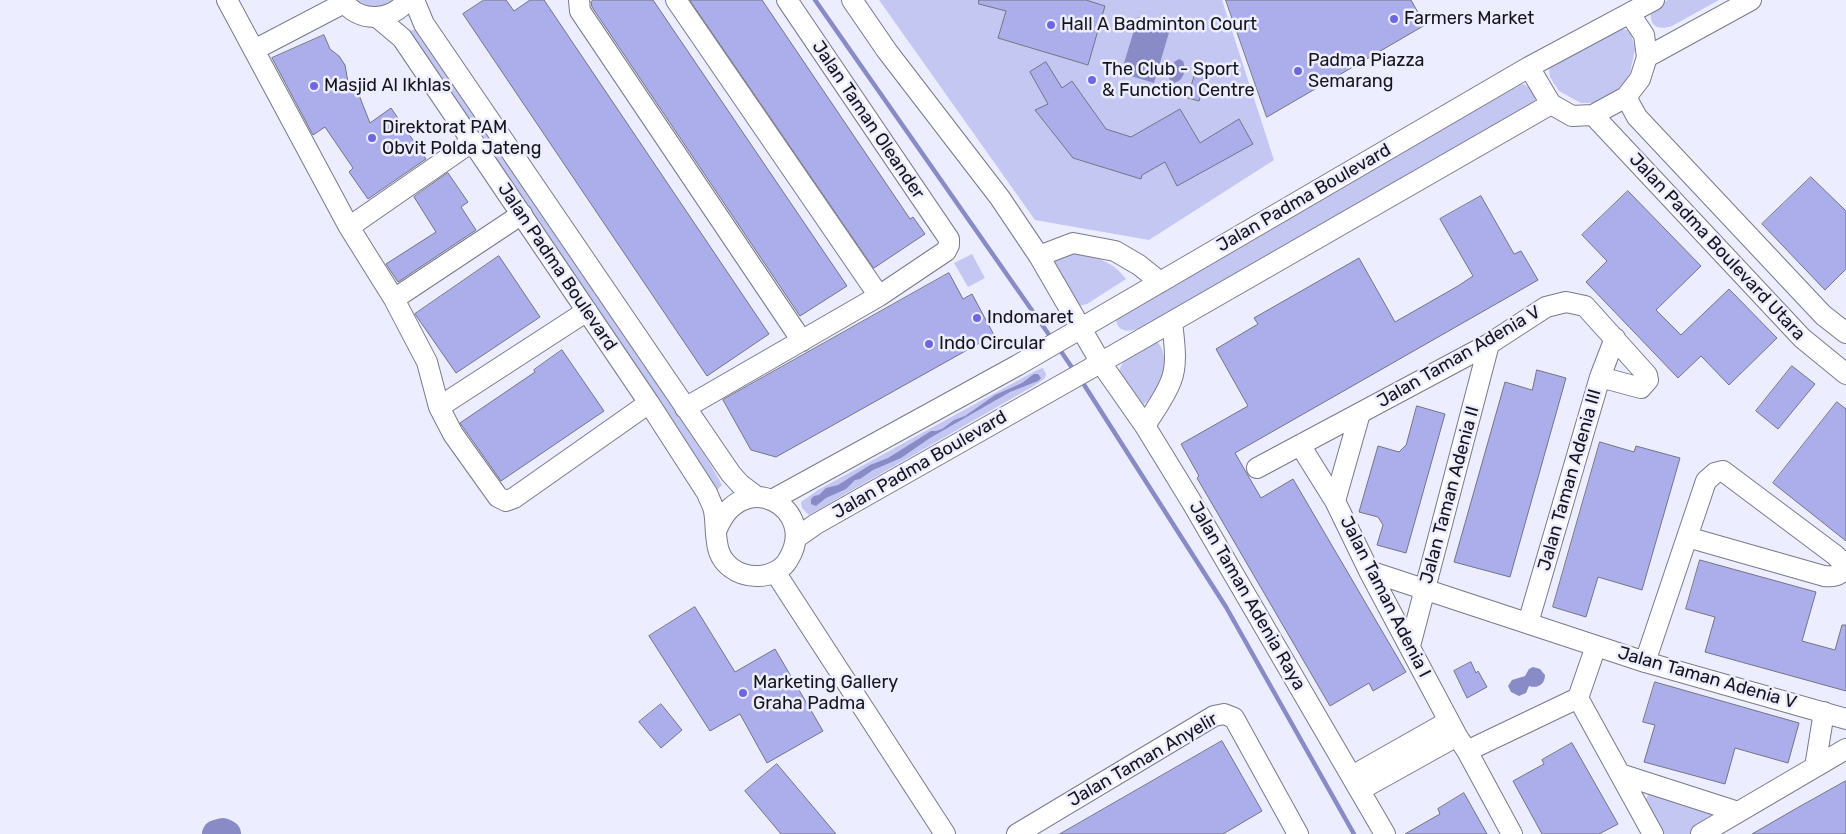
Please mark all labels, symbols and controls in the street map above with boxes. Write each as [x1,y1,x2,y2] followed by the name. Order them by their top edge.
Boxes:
[1404,8,1534,30] place label: Farmers Market
[1388,13,1400,25] marker: Farmers Market
[1061,14,1257,36] place label: Hall A Badminton Court
[1045,19,1057,31] marker: Hall A Badminton Court
[807,37,929,203] street label: Jalan Taman Oleander
[1308,50,1424,92] place label: Padma Piazza Semarang
[1102,59,1255,102] place label: The Club - Sport & Function Centre
[1292,65,1304,77] marker: Padma Piazza Semarang
[1086,74,1098,86] marker: The Club - Sport & Function Centre
[324,75,451,97] place label: Masjid Al Ikhlas
[308,80,320,92] marker: Masjid Al Ikhlas
[382,117,542,160] place label: Direktorat PAM Obvit Polda Jateng
[366,132,378,144] marker: Direktorat PAM Obvit Polda Jateng
[1213,139,1395,257] street label: Jalan Padma Boulevard
[1624,149,1810,345] street label: Jalan Padma Boulevard Utara
[493,179,621,355] street label: Jalan Padma Boulevard
[1373,301,1545,413] street label: Jalan Taman Adenia V
[987,307,1074,329] place label: Indomaret
[971,312,983,324] marker: Indomaret
[939,333,1045,355] place label: Indo Circular
[923,338,935,350] marker: Indo Circular
[1534,387,1606,573] street label: Jalan Taman Adenia III
[1416,404,1484,586] street label: Jalan Taman Adenia II
[829,406,1011,524] street label: Jalan Padma Boulevard
[1184,498,1310,694] street label: Jalan Taman Adenia Raya
[1335,513,1435,681] street label: Jalan Taman Adenia I
[1615,642,1799,714] street label: Jalan Taman Adenia V
[753,672,898,714] place label: Marketing Gallery Graha Padma
[737,687,749,699] marker: Marketing Gallery Graha Padma
[1065,708,1221,812] street label: Jalan Taman Anyelir

